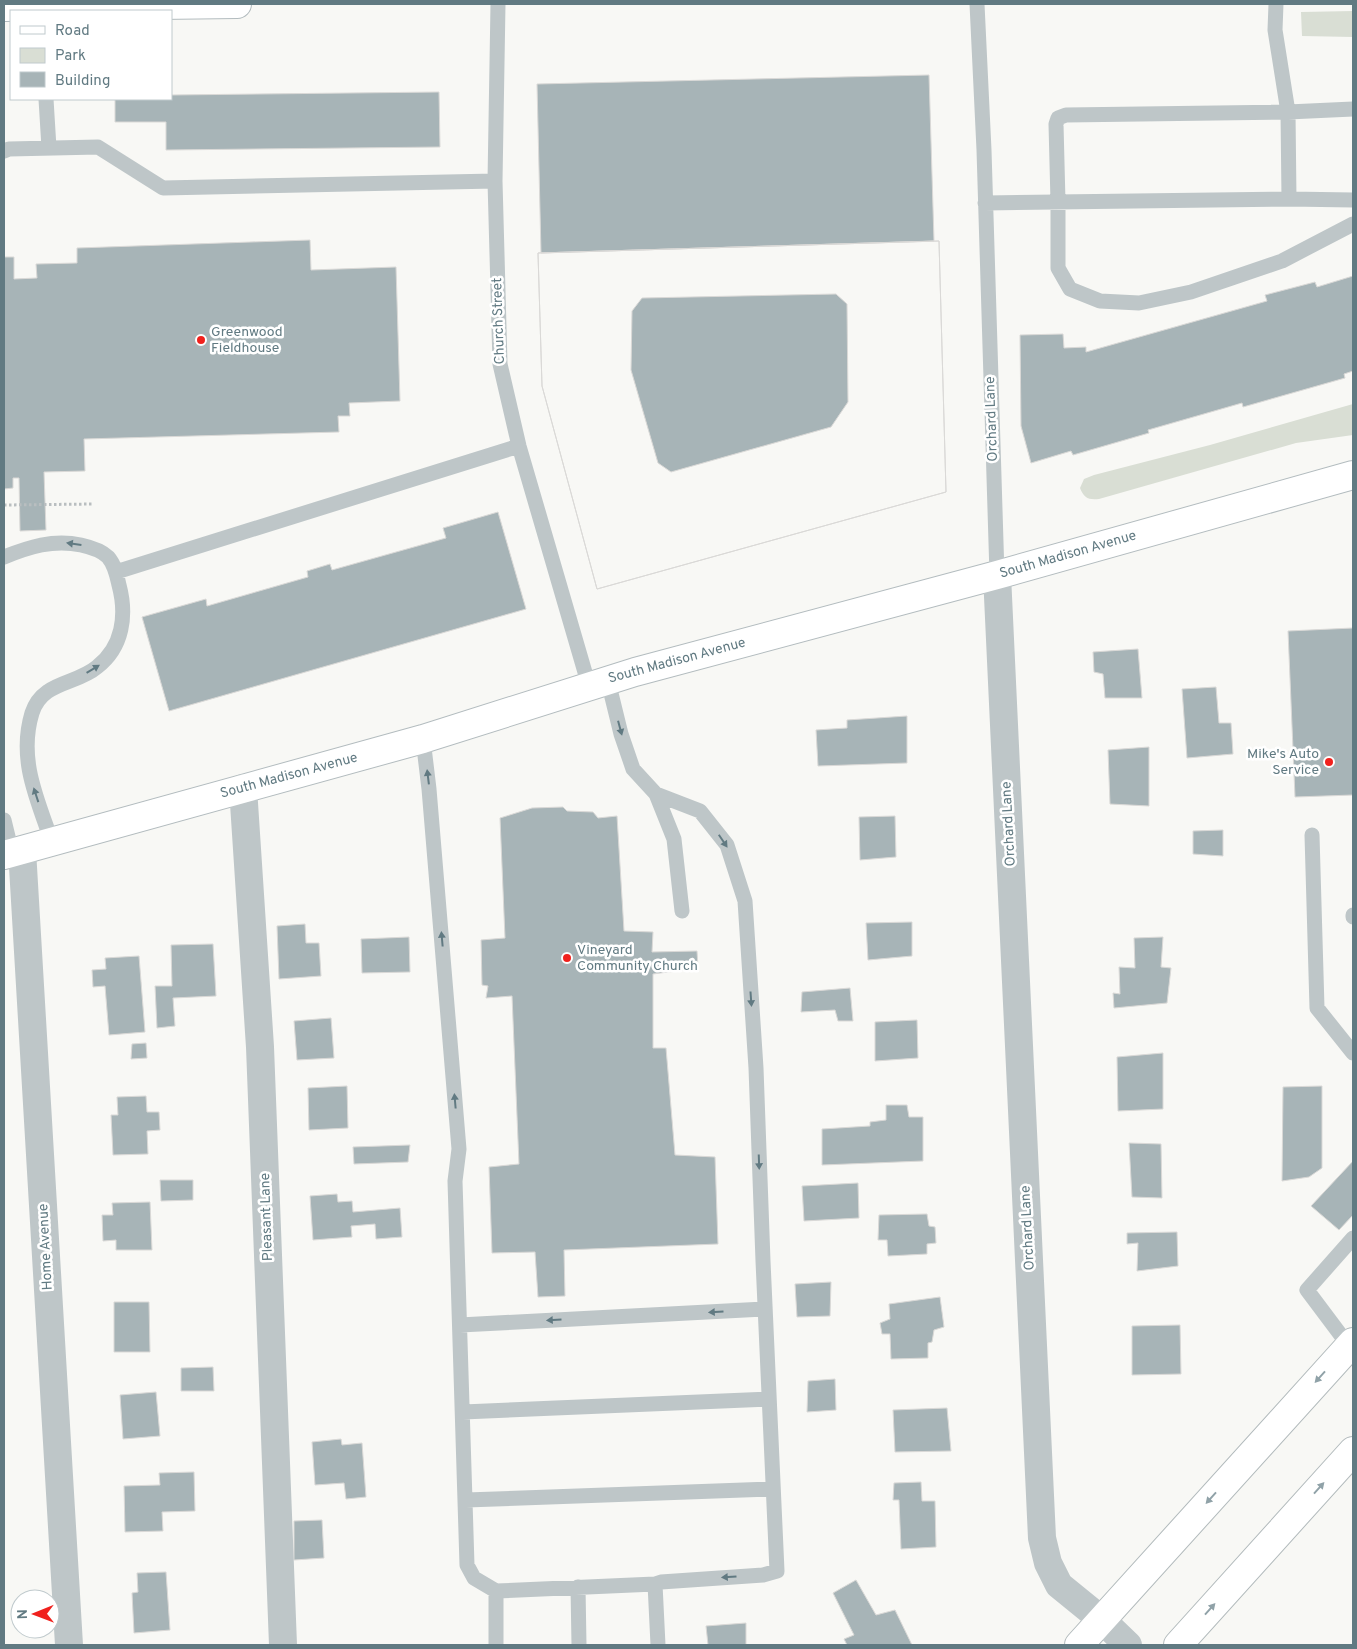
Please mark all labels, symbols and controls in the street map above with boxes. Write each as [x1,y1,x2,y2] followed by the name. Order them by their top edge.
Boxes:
[10,10,172,100] legend
[55,22,90,41] text: Road
[55,47,86,66] text: Park
[55,72,110,91] text: Building
[489,277,509,365] street label: Church Street
[211,324,283,357] place label: Greenwood Fieldhouse
[195,334,207,346] marker: Greenwood Fieldhouse
[982,376,1002,462] street label: Orchard Lane
[998,527,1138,583] street label: South Madison Avenue
[66,540,82,548] one-way arrow
[606,634,748,688] street label: South Madison Avenue
[87,664,100,673] one-way arrow
[616,721,624,736] one-way arrow
[1247,746,1319,779] place label: Mike's Auto Service
[218,749,360,803] street label: South Madison Avenue
[1323,756,1335,768] marker: Mike's Auto Service
[424,769,432,785] one-way arrow
[998,781,1020,867] street label: Orchard Lane
[32,788,40,803] one-way arrow
[718,835,728,848] one-way arrow
[437,931,445,947] one-way arrow
[577,942,698,975] place label: Vineyard Community Church
[561,952,573,964] marker: Vineyard Community Church
[748,992,756,1008] one-way arrow
[451,1093,459,1109] one-way arrow
[755,1154,763,1170] one-way arrow
[257,1172,277,1262] street label: Pleasant Lane
[1017,1185,1039,1271] street label: Orchard Lane
[35,1203,57,1291] street label: Home Avenue
[708,1308,724,1316] one-way arrow
[546,1317,562,1325] one-way arrow
[1314,1371,1326,1383] one-way arrow
[1313,1483,1325,1495] one-way arrow
[1206,1491,1217,1504] one-way arrow
[721,1574,737,1582] one-way arrow
[10,1589,60,1639] north arrow
[1204,1604,1216,1616] one-way arrow
[15,1609,32,1619] text: N

